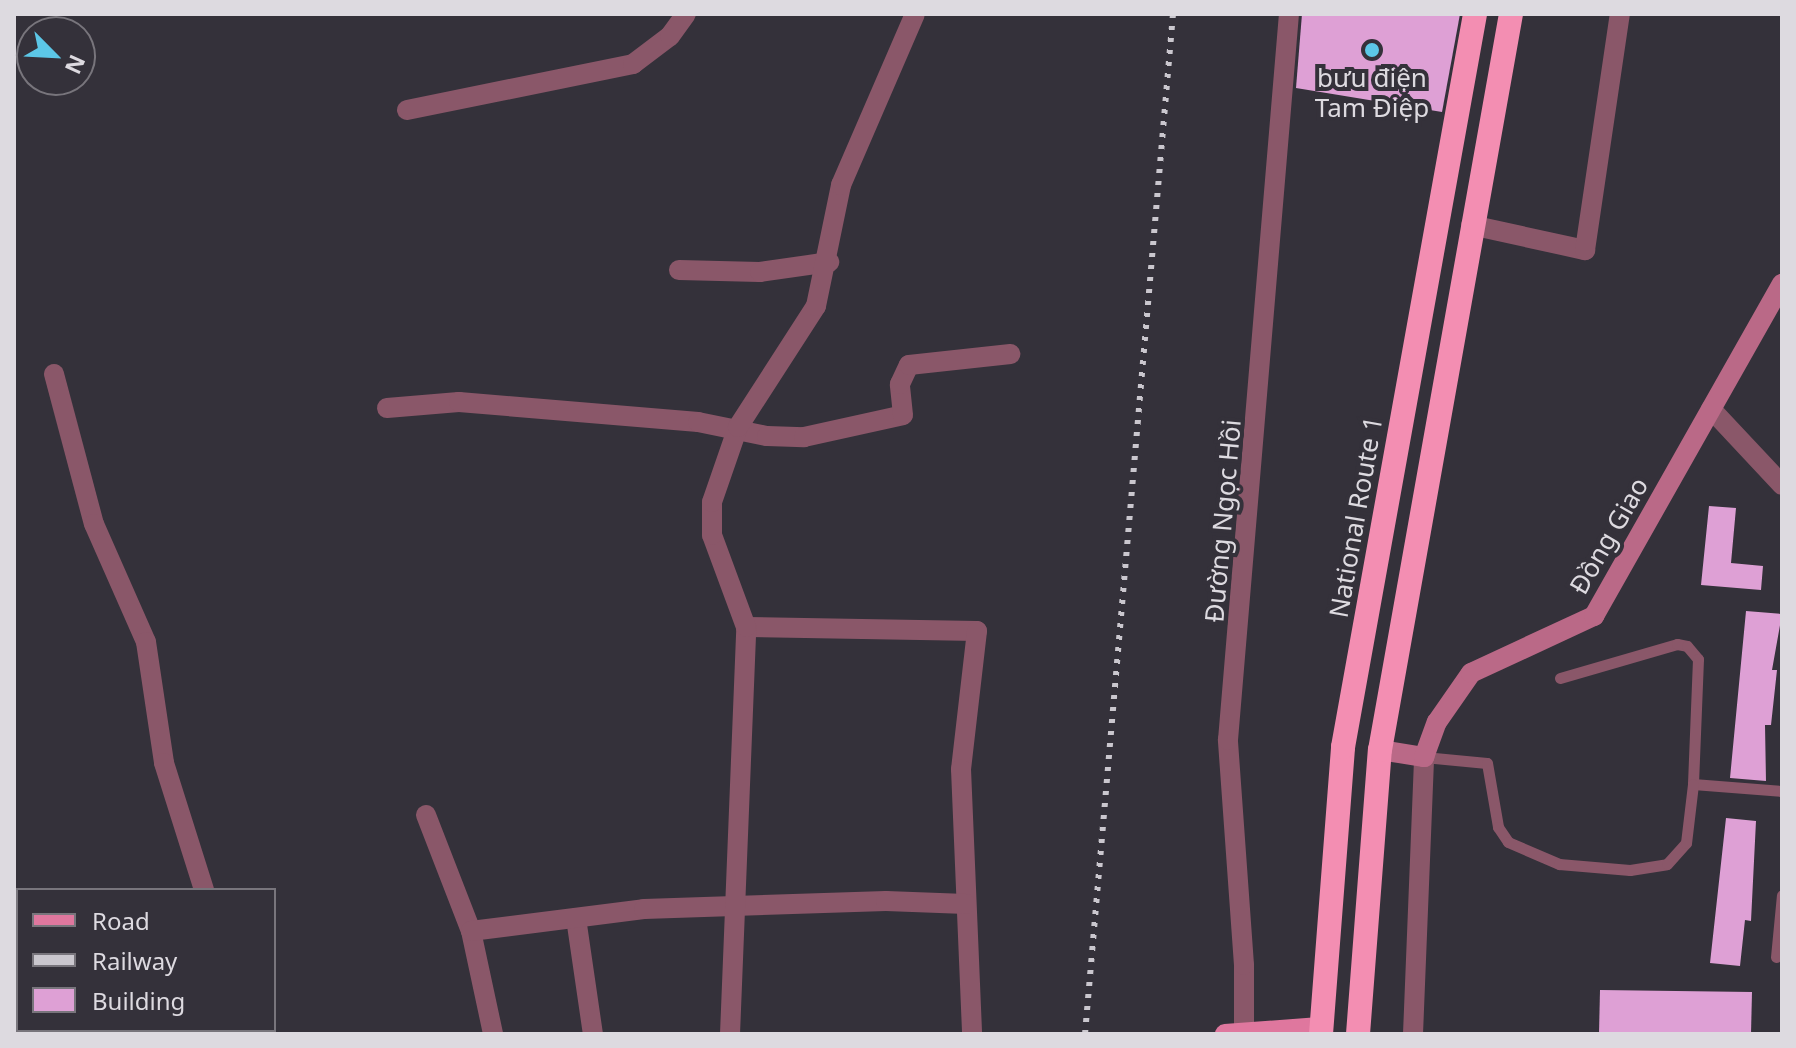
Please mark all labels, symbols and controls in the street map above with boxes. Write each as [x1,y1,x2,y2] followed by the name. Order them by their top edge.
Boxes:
[16,16,96,96] north arrow
[1363,41,1381,59] marker: bưu điện Tam Điệp
[59,51,93,79] text: N
[1315,62,1429,124] place label: bưu điện Tam Điệp
[1323,414,1389,620] street label: National Route 1
[1199,418,1247,624] street label: Đường Ngọc Hồi
[1563,472,1655,600] street label: Đồng Giao
[16,888,276,1032] legend
[92,904,150,937] text: Road
[92,944,177,977] text: Railway
[92,984,185,1017] text: Building

